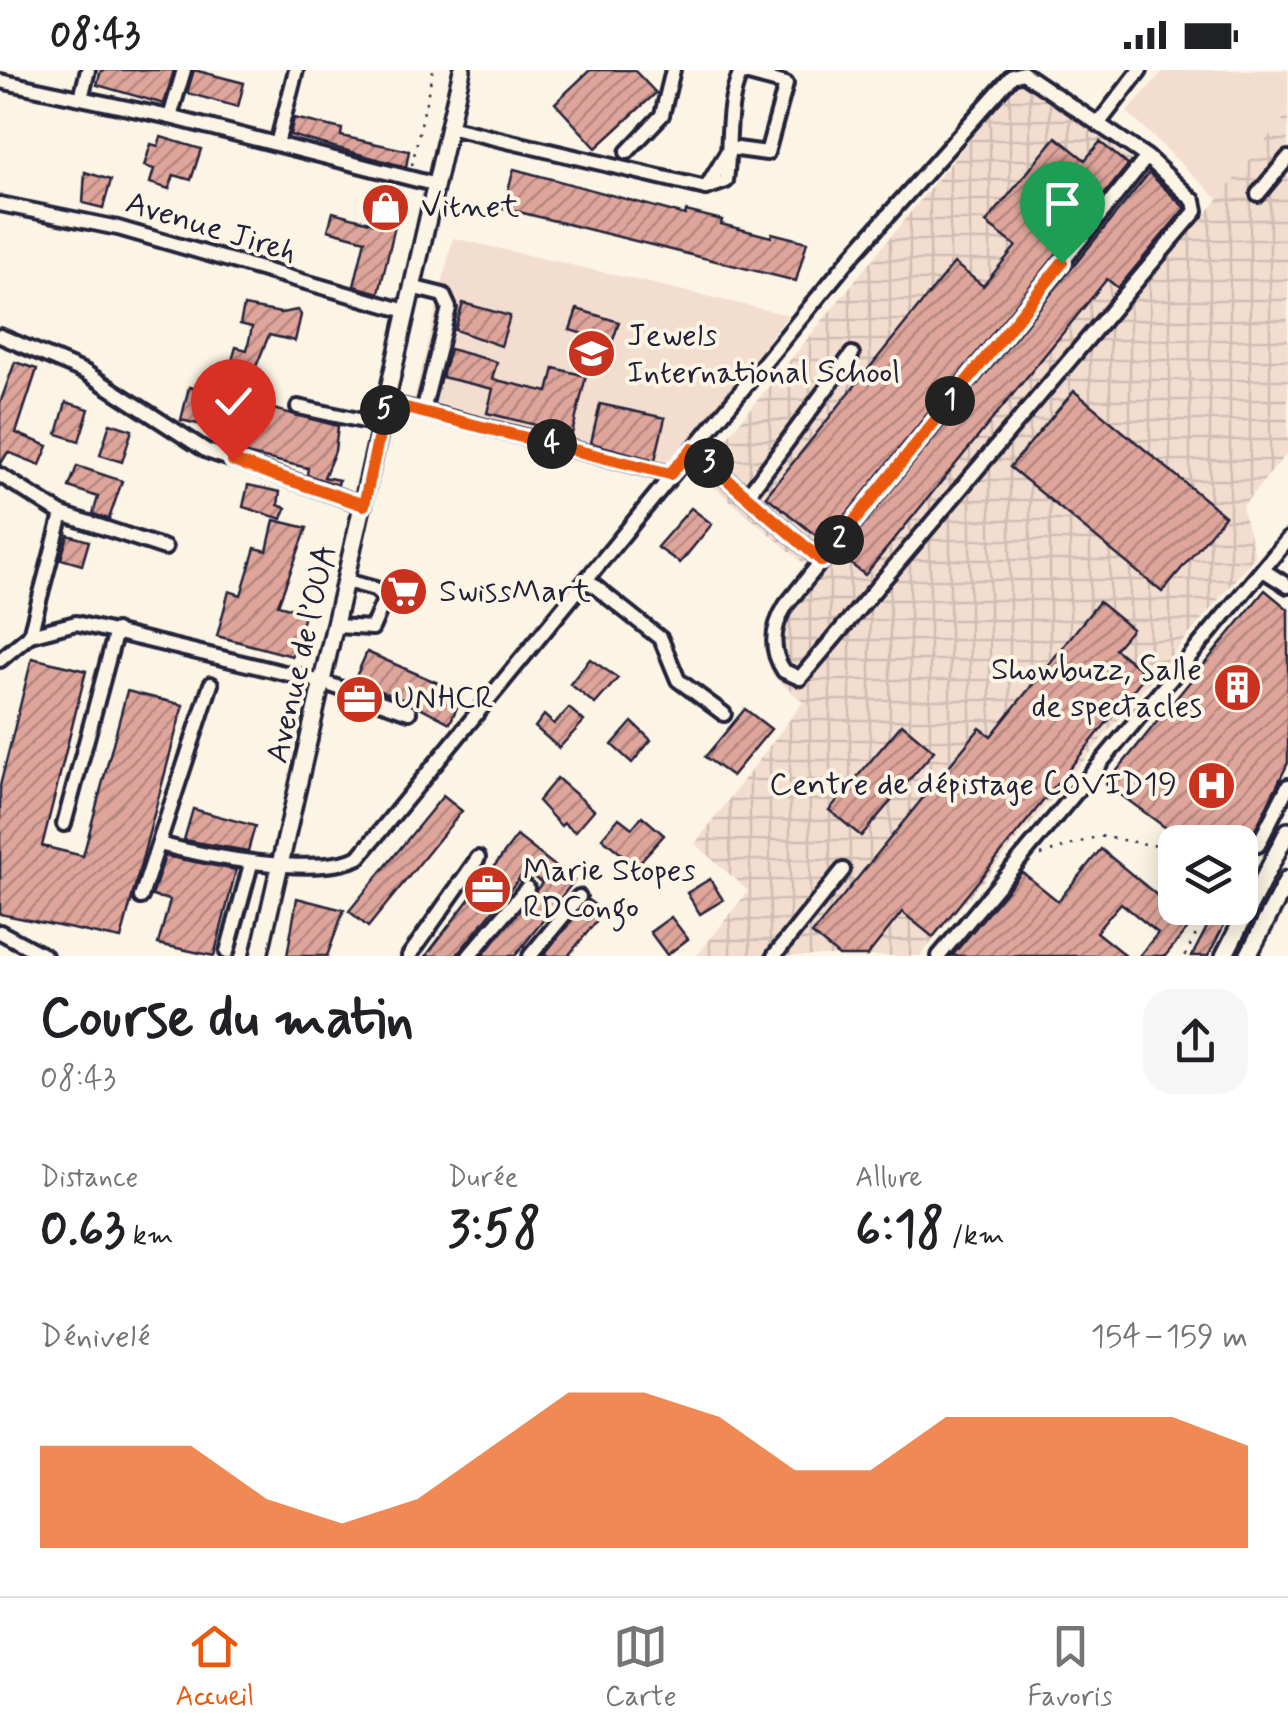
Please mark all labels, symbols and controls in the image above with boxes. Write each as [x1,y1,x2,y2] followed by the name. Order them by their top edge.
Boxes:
[50,11,140,60] text: 08:43
[1020,161,1105,264] pin
[1035,176,1090,231] icon: arrive
[360,181,412,233] shop icon: Vitnet
[121,182,301,274] street label: Avenue Jireh
[421,186,519,228] place label: Vitnet
[627,315,900,394] place label: Jewels International School
[566,328,618,380] school or university icon: Jewels International School
[191,359,276,462] pin
[206,374,261,429] icon: check
[925,376,975,426] pin: 1
[944,382,956,419] text: 1
[360,385,410,435] pin: 5
[377,391,393,428] text: 5
[527,419,577,469] pin: 4
[544,425,560,462] text: 4
[684,438,734,488] pin: 3
[703,444,715,481] text: 3
[814,515,864,565] pin: 2
[832,521,846,558] text: 2
[256,541,348,767] street label: Avenue de l’OUA
[378,566,430,618] supermarket icon: SwissMart
[439,571,591,613] place label: SwissMart
[991,649,1202,728] place label: Showbuzz, Salle de spectacles
[1211,662,1263,714] building icon: Showbuzz, Salle de spectacles
[333,673,385,725] office icon: UNHCR
[394,678,494,720] place label: UNHCR
[1186,759,1238,811] hospital icon: Centre de dépistage COVID19
[769,764,1177,806] place label: Centre de dépistage COVID19
[1158,825,1258,925] map controls
[1158,825,1258,925] button: layers
[523,850,695,932] place label: Marie Stopes RDCongo
[462,863,514,915] office icon: Marie Stopes RDCongo
[40,984,414,1056] text: Course du matin
[1143,989,1248,1094] button: share
[40,1058,116,1100] text: 08:43
[40,1160,138,1197] text: Distance
[448,1160,518,1197] text: Durée
[855,1160,923,1197] text: Allure
[40,1197,125,1263] text: 0.63
[448,1197,541,1263] text: 3:58
[855,1197,944,1263] text: 6:18
[125,1218,174,1255] text: km
[944,1218,1005,1255] text: /km
[40,1316,150,1358] text: Dénivelé
[1091,1316,1248,1358] text: 154–159 m
[175,1619,254,1716] tab: Accueil
[605,1619,677,1716] tab: Carte
[1028,1619,1113,1716] tab: Favoris

